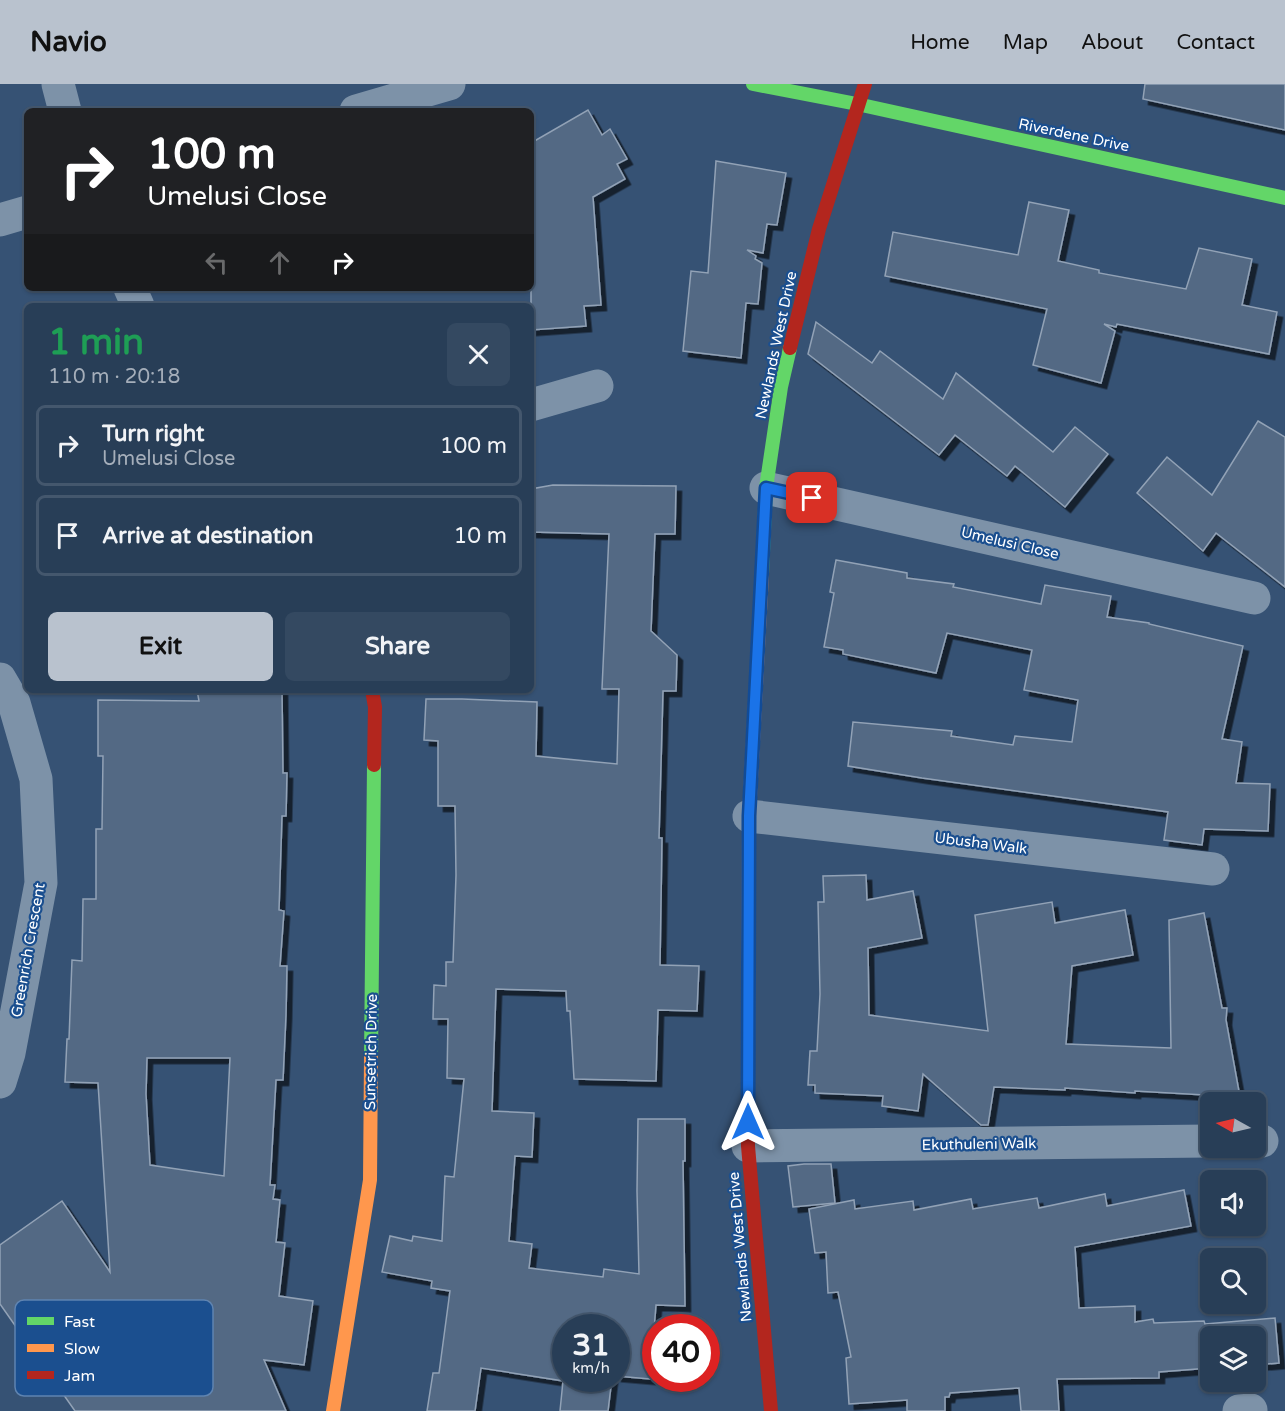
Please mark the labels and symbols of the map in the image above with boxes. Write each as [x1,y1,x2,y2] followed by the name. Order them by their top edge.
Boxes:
[1017,114,1131,156] street label: Riverdene Drive
[752,269,800,421] street label: Newlands West Drive
[786,472,837,523] pin
[959,523,1061,563] street label: Umelusi Close
[934,828,1028,858] street label: Ubusha Walk
[7,881,49,1019] street label: Greenrich Crescent
[361,994,381,1110] street label: Sunsetrich Drive
[716,1090,780,1154] position arrow
[1200,1092,1266,1158] north arrow
[921,1134,1037,1154] street label: Ekuthuleni Walk
[724,1171,756,1323] street label: Newlands West Drive
[15,1300,213,1396] legend
[64,1312,95,1332] text: Fast
[642,1314,720,1392] speed limit sign: 40
[64,1339,100,1359] text: Slow
[64,1366,95,1386] text: Jam

